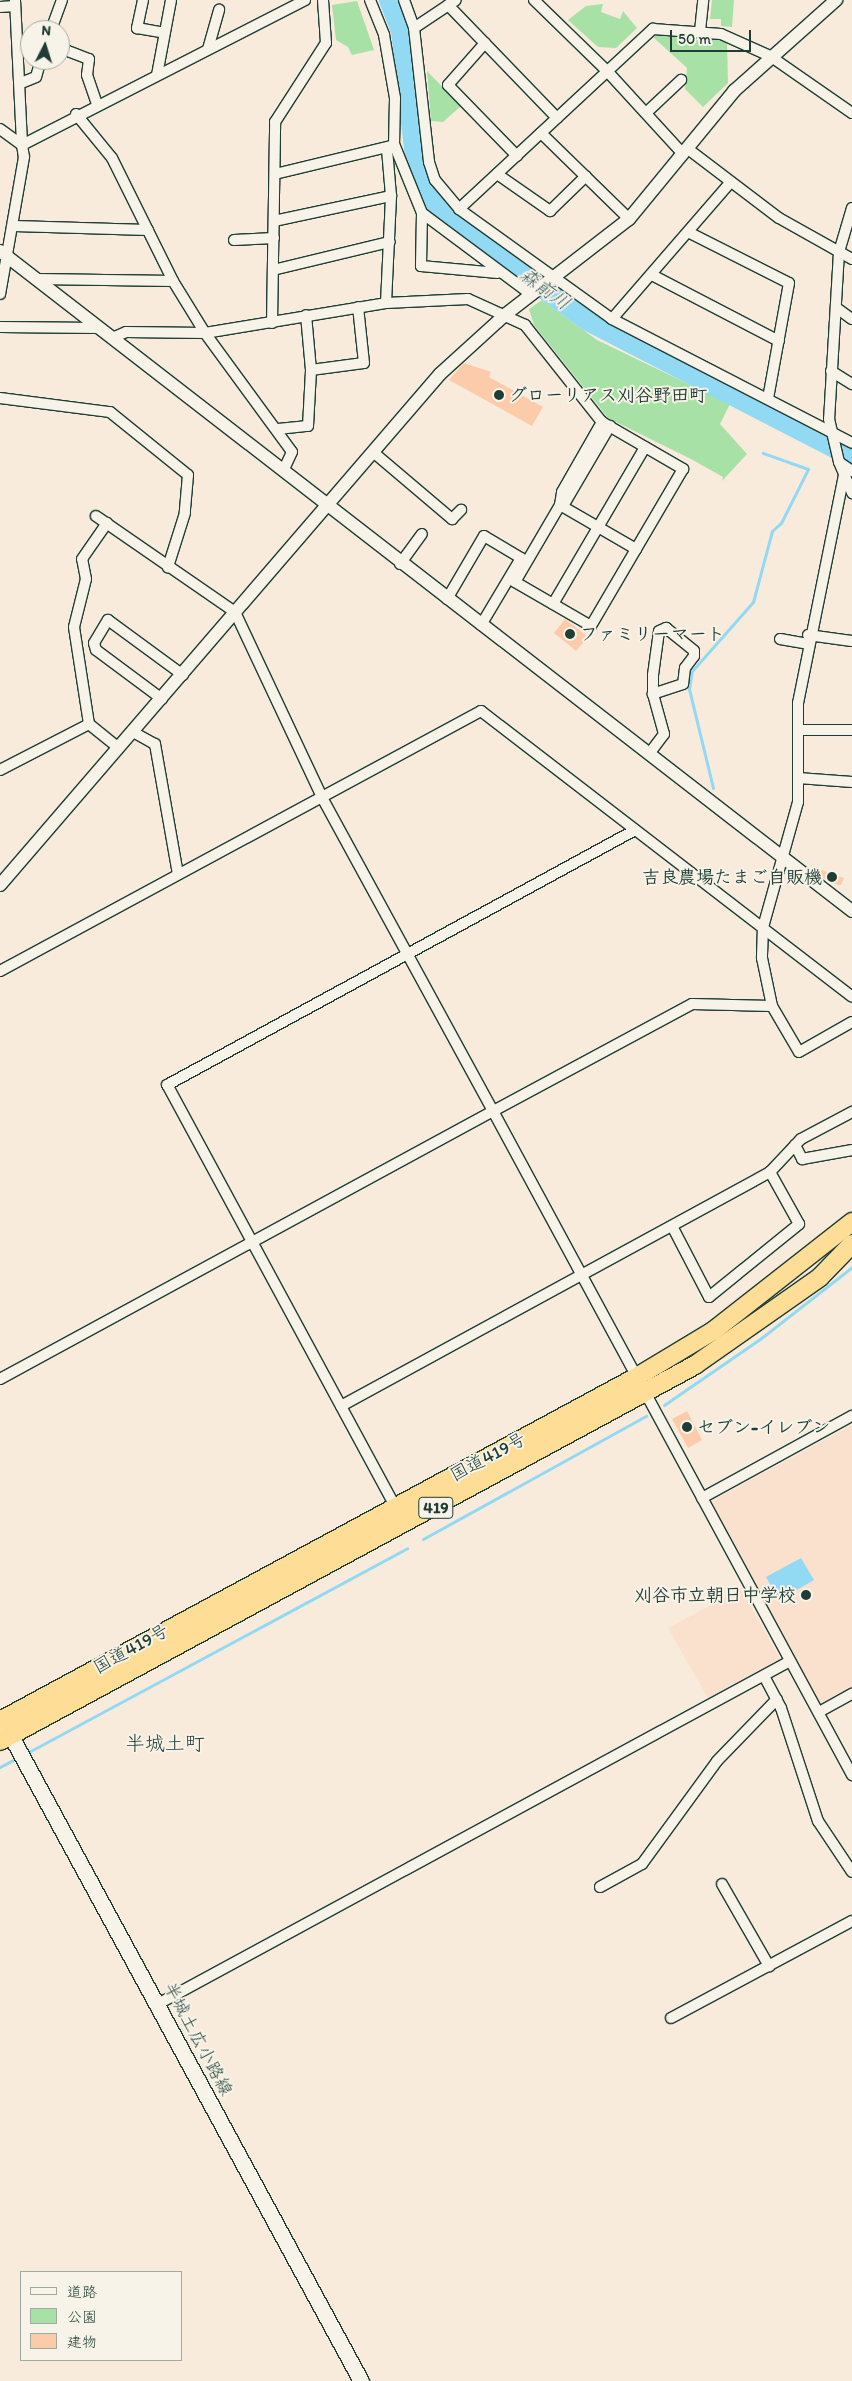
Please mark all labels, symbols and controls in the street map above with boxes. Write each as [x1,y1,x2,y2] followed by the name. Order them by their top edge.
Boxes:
[20,20,70,70] north arrow
[672,20,753,52] scale bar
[41,22,52,39] text: N
[678,30,711,48] text: 50 m
[515,263,575,315] water label: 森前川
[509,384,707,406] place label: グローリアス刈谷野田町
[493,389,505,401] marker: グローリアス刈谷野田町
[580,623,724,645] place label: ファミリーマート
[564,628,576,640] marker: ファミリーマート
[642,866,822,888] place label: 吉良農場たまご自販機
[826,871,838,883] marker: 吉良農場たまご自販機
[697,1416,830,1438] place label: セブン-イレブン
[681,1421,693,1433] marker: セブン-イレブン
[446,1428,530,1486] street label: 国道419号
[417,1495,455,1522] road number: 419
[634,1584,796,1606] place label: 刈谷市立朝日中学校
[800,1589,812,1601] marker: 刈谷市立朝日中学校
[90,1620,172,1678] street label: 国道419号
[125,1731,205,1755] district label: 半城土町
[159,1978,237,2100] street label: 半城土広小路線
[20,2271,182,2361] legend
[67,2283,97,2301] text: 道路
[67,2308,97,2326] text: 公園
[67,2333,97,2351] text: 建物

